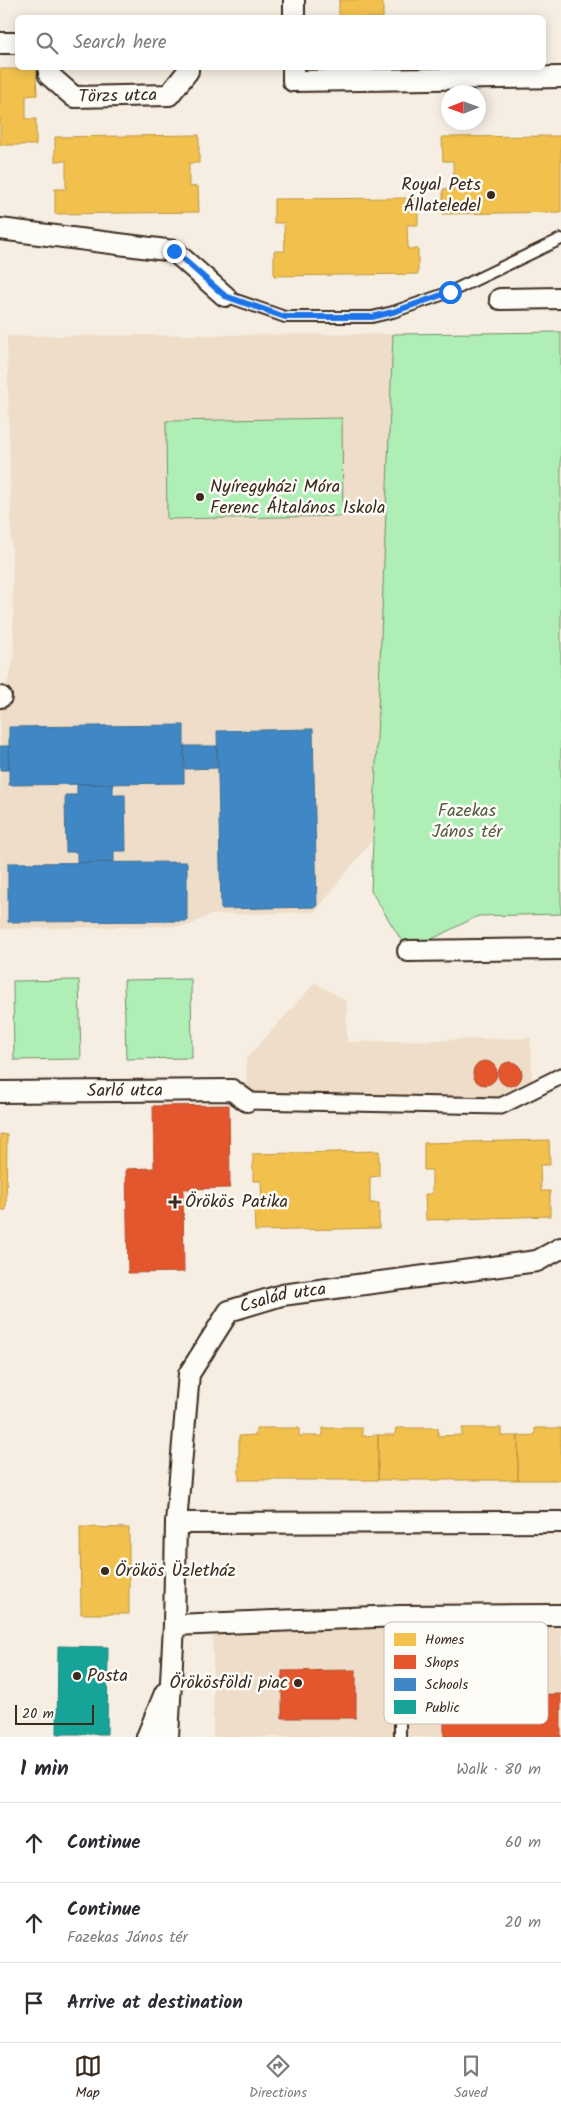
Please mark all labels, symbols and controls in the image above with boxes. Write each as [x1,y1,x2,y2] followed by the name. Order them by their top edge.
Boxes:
[15,15,546,70] search box
[73,28,167,58] text: Search here
[33,29,61,57] icon: search
[78,81,157,111] street label: Törzs utca
[441,85,486,130] north arrow
[401,171,482,221] place label: Royal Pets Állateledel
[485,189,497,201] marker: Royal Pets Állateledel
[163,240,186,263] route end
[439,281,462,304] route start
[210,473,385,523] place label: Nyíregyházi Móra Ferenc Általános Iskola
[194,491,206,503] marker: Nyíregyházi Móra Ferenc Általános Iskola
[432,797,503,847] park label: Fazekas János tér
[87,1076,163,1106] street label: Sarló utca
[185,1188,288,1217] place label: Örökös Patika
[169,1196,181,1208] marker: Örökös Patika
[236,1275,328,1322] street label: Család utca
[115,1557,236,1586] place label: Örökös Üzletház
[99,1565,111,1577] marker: Örökös Üzletház
[384,1622,548,1724] legend
[425,1629,464,1651] text: Homes
[425,1652,459,1674] text: Shops
[87,1662,128,1691] place label: Posta
[169,1669,288,1698] place label: Örökösföldi piac
[71,1670,83,1682] marker: Posta
[425,1674,468,1696] text: Schools
[292,1677,304,1689] marker: Örökösföldi piac
[425,1697,460,1719] text: Public
[15,1702,94,1725] scale bar
[22,1703,54,1725] text: 20 m
[20,1753,69,1786] text: 1 min
[456,1757,541,1782] text: Walk · 80 m
[67,1828,140,1858] text: Continue
[20,1829,48,1857] icon: ahead
[505,1830,541,1855] text: 60 m
[67,1895,140,1925] text: Continue
[20,1909,48,1937] icon: ahead
[505,1910,541,1935] text: 20 m
[67,1925,188,1950] text: Fazekas János tér
[67,1988,243,2018] text: Arrive at destination
[20,1989,48,2017] icon: arrive
[74,2052,102,2104] tab: Map
[249,2052,307,2104] tab: Directions
[454,2052,487,2104] tab: Saved

